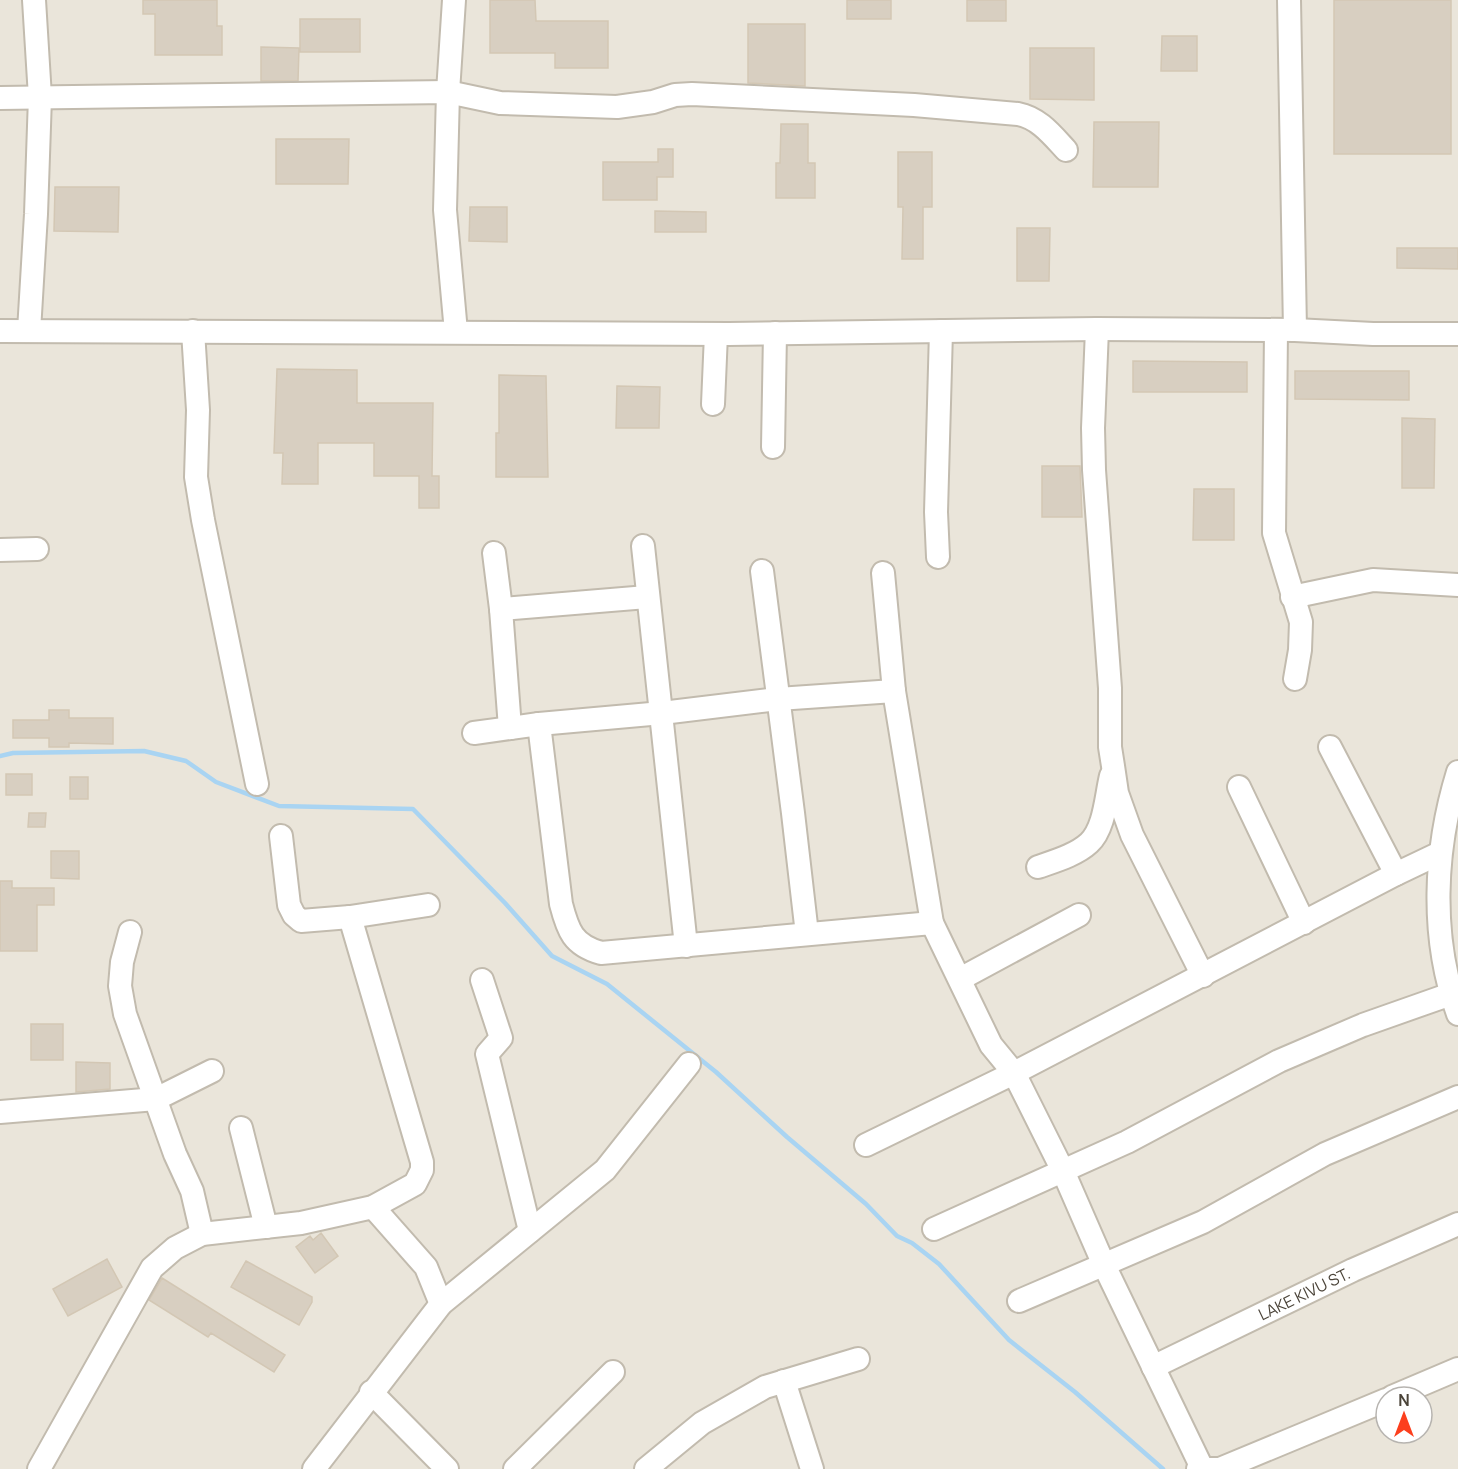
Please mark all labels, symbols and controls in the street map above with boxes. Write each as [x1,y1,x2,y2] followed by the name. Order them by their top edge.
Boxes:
[1255,1262,1354,1325] street label: LAKE KIVU ST.
[1374,1385,1434,1445] north arrow
[1398,1389,1410,1411] text: N

